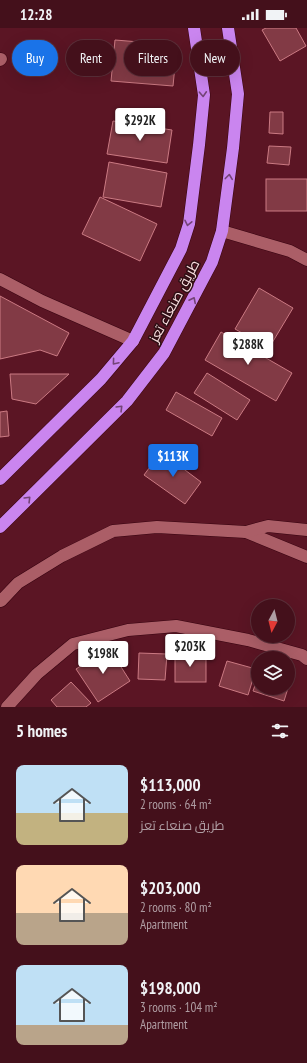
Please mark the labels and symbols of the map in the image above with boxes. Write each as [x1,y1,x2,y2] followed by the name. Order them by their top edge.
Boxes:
[199,91,207,97] one-way arrow
[112,108,168,142] pin: $292K
[224,174,233,180] one-way arrow
[185,220,193,226] one-way arrow
[144,257,203,346] street label: طريق صنعاء تعز
[188,297,195,305] one-way arrow
[220,332,276,366] pin: $288K
[113,357,120,365] one-way arrow
[115,405,123,412] one-way arrow
[145,444,201,478] pin: $113K
[23,496,31,504] one-way arrow
[251,599,295,643] north arrow
[162,634,218,668] pin: $203K
[75,641,131,675] pin: $198K

